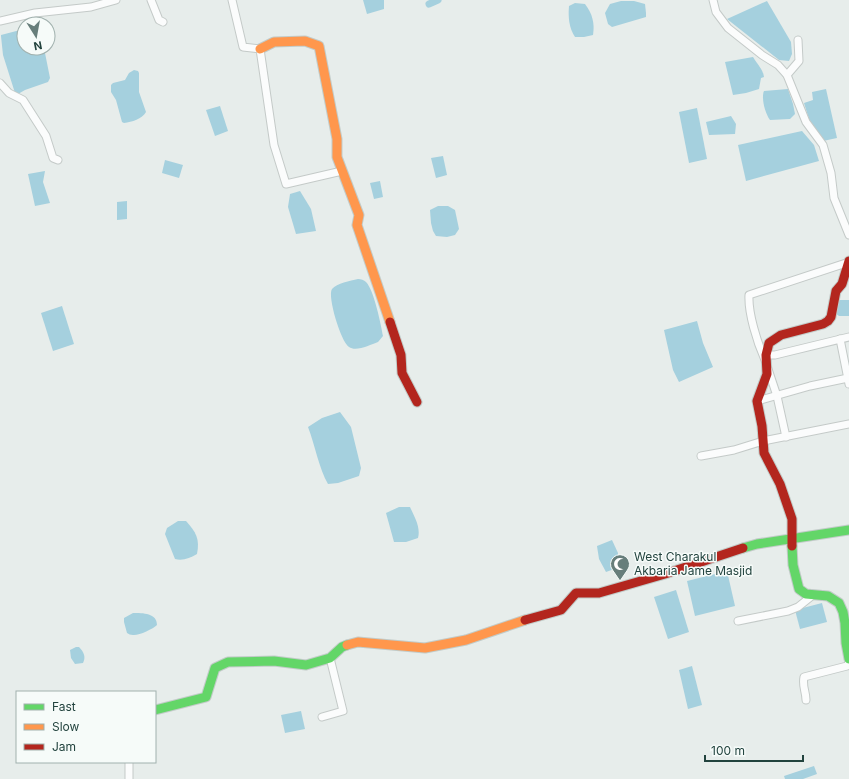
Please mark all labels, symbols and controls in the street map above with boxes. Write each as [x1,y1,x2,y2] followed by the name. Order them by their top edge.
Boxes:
[16,16,56,56] north arrow
[32,38,43,53] text: N
[634,549,752,578] place label: West Charakul Akbaria Jame Masjid
[609,553,631,581] mosque icon: West Charakul Akbaria Jame Masjid
[16,691,156,763] legend
[52,699,76,714] text: Fast
[52,719,80,734] text: Slow
[705,737,803,763] scale bar
[52,739,76,754] text: Jam
[711,743,745,758] text: 100 m

